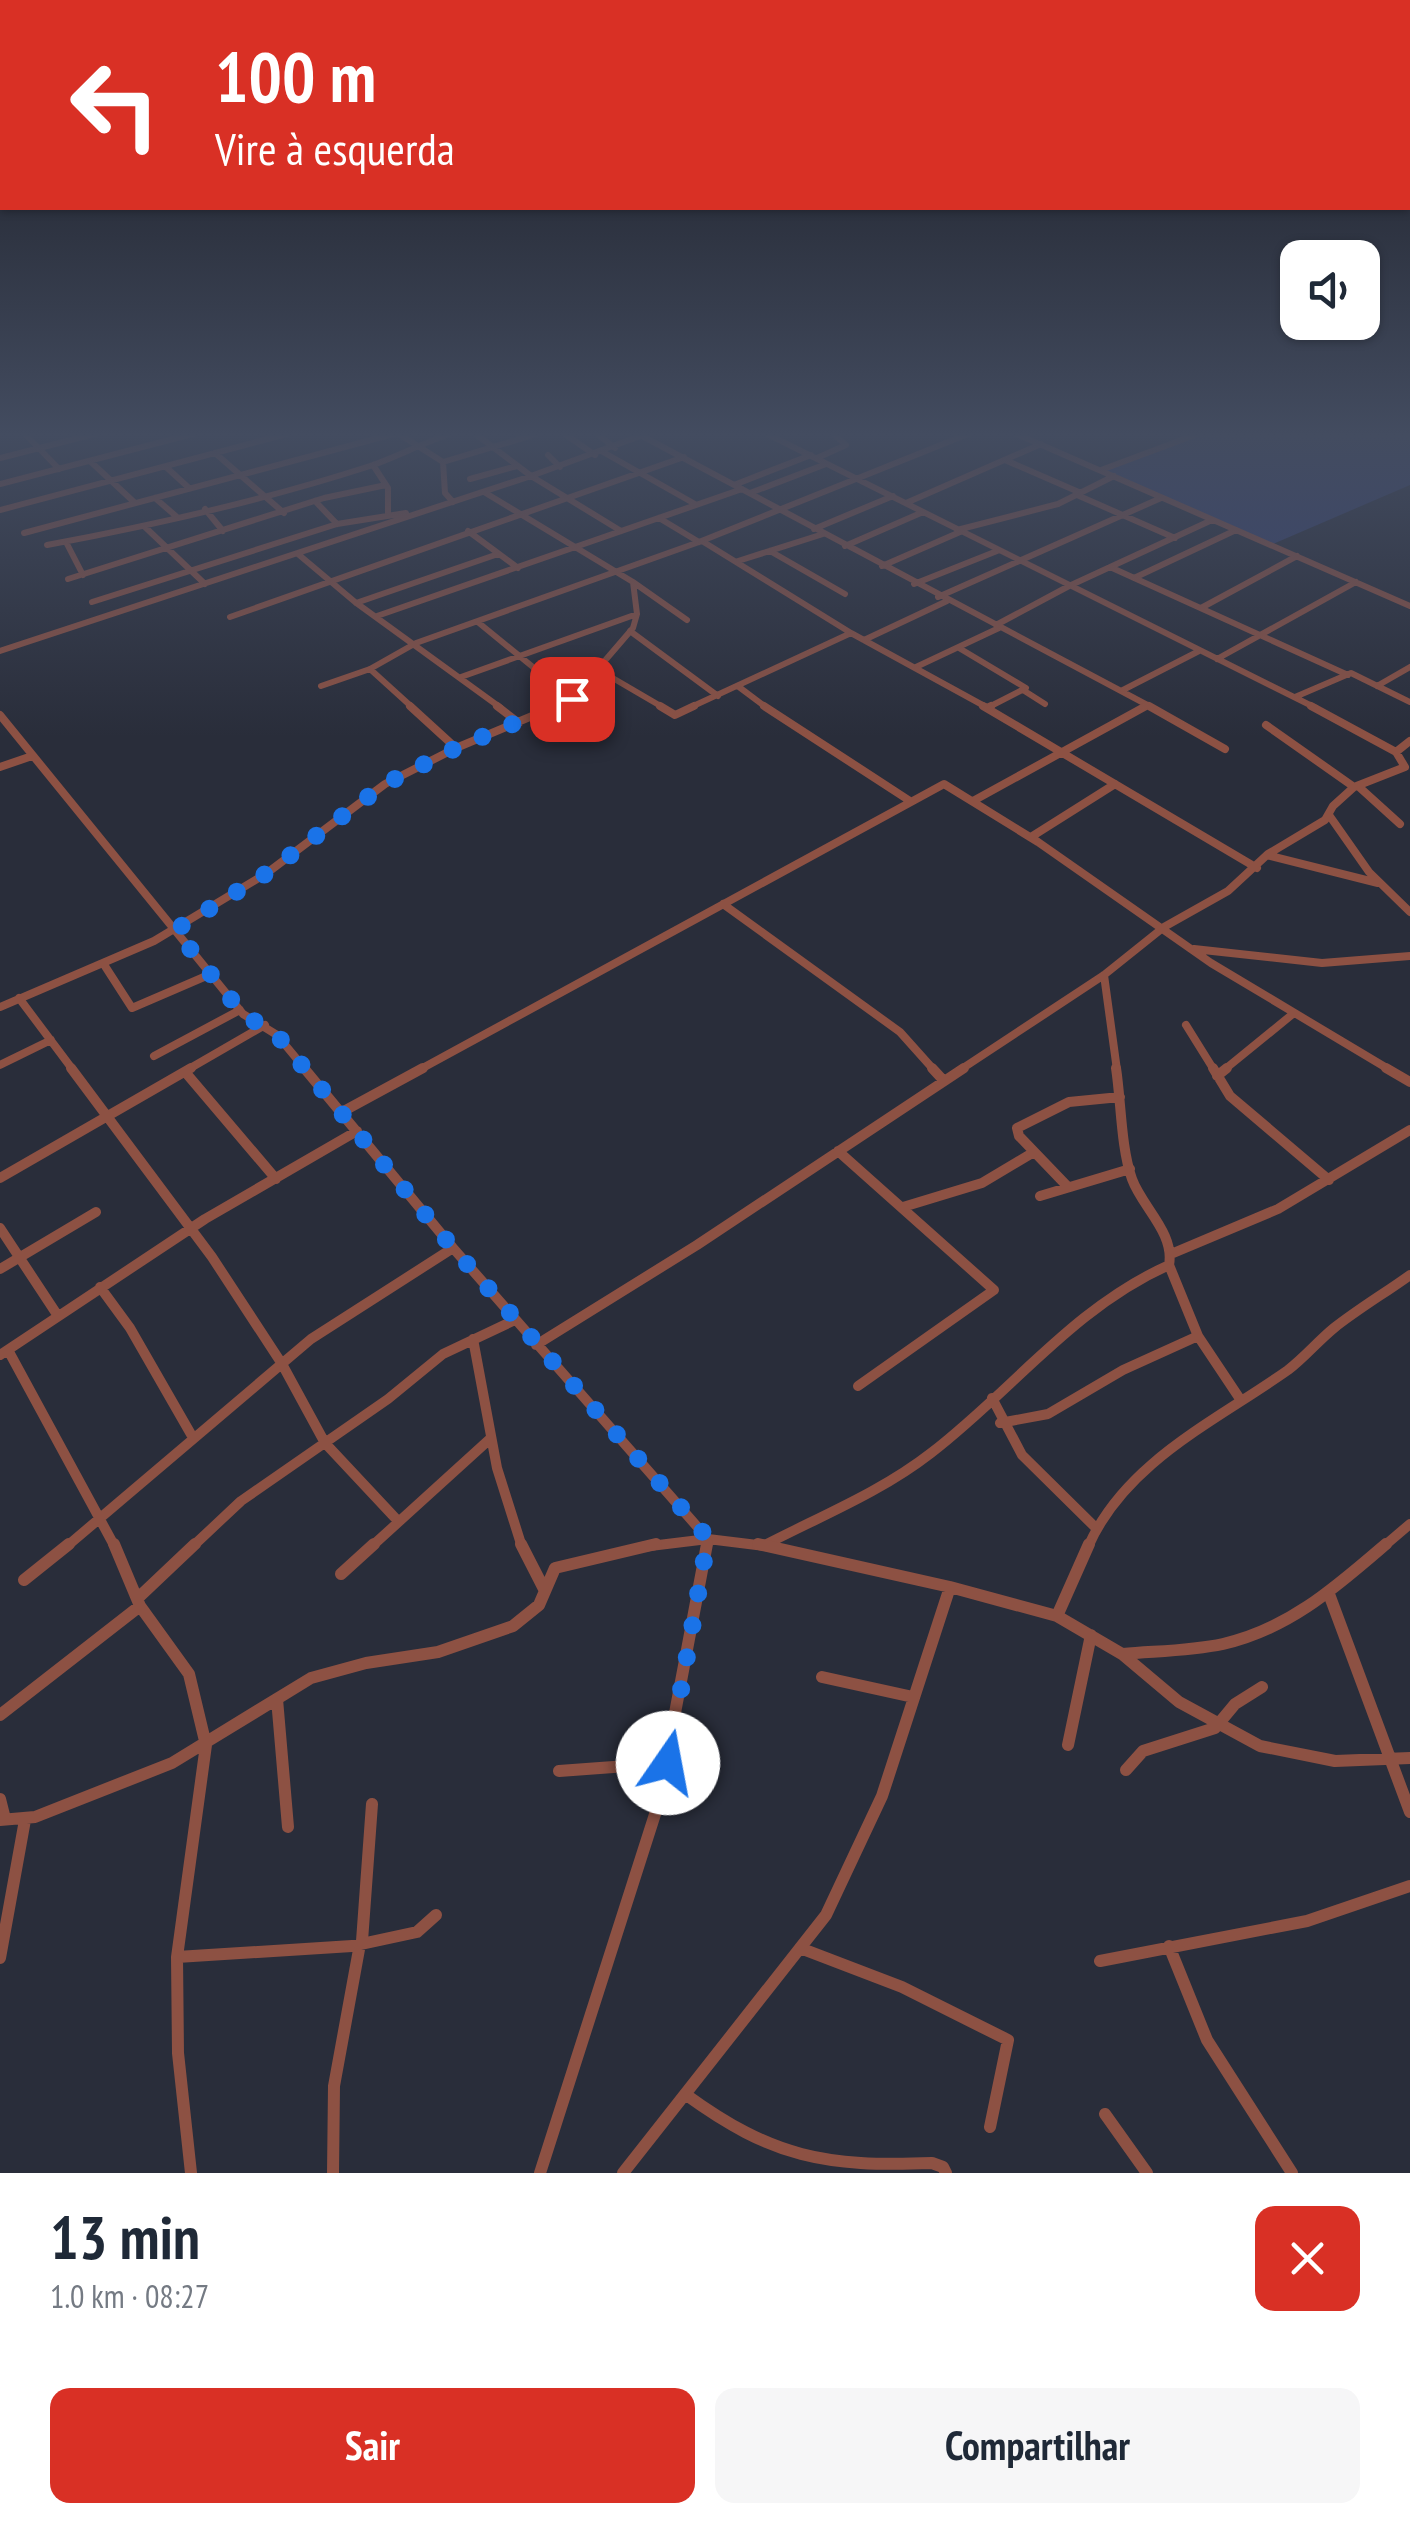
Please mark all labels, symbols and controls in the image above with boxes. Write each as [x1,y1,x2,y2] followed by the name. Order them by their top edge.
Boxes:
[215,31,376,121] text: 100 m
[50,40,180,170] icon: left
[215,119,455,177] text: Vire à esquerda
[1280,240,1380,340] map controls
[1280,240,1380,340] button: sound
[530,657,615,742] pin
[545,672,600,727] icon: arrive
[616,1711,720,1815] position arrow
[50,2198,200,2276] text: 13 min
[1255,2206,1360,2311] button: close
[50,2275,209,2317] text: 1.0 km · 08:27
[50,2388,695,2503] button: Sair
[715,2388,1360,2503] button: Compartilhar

